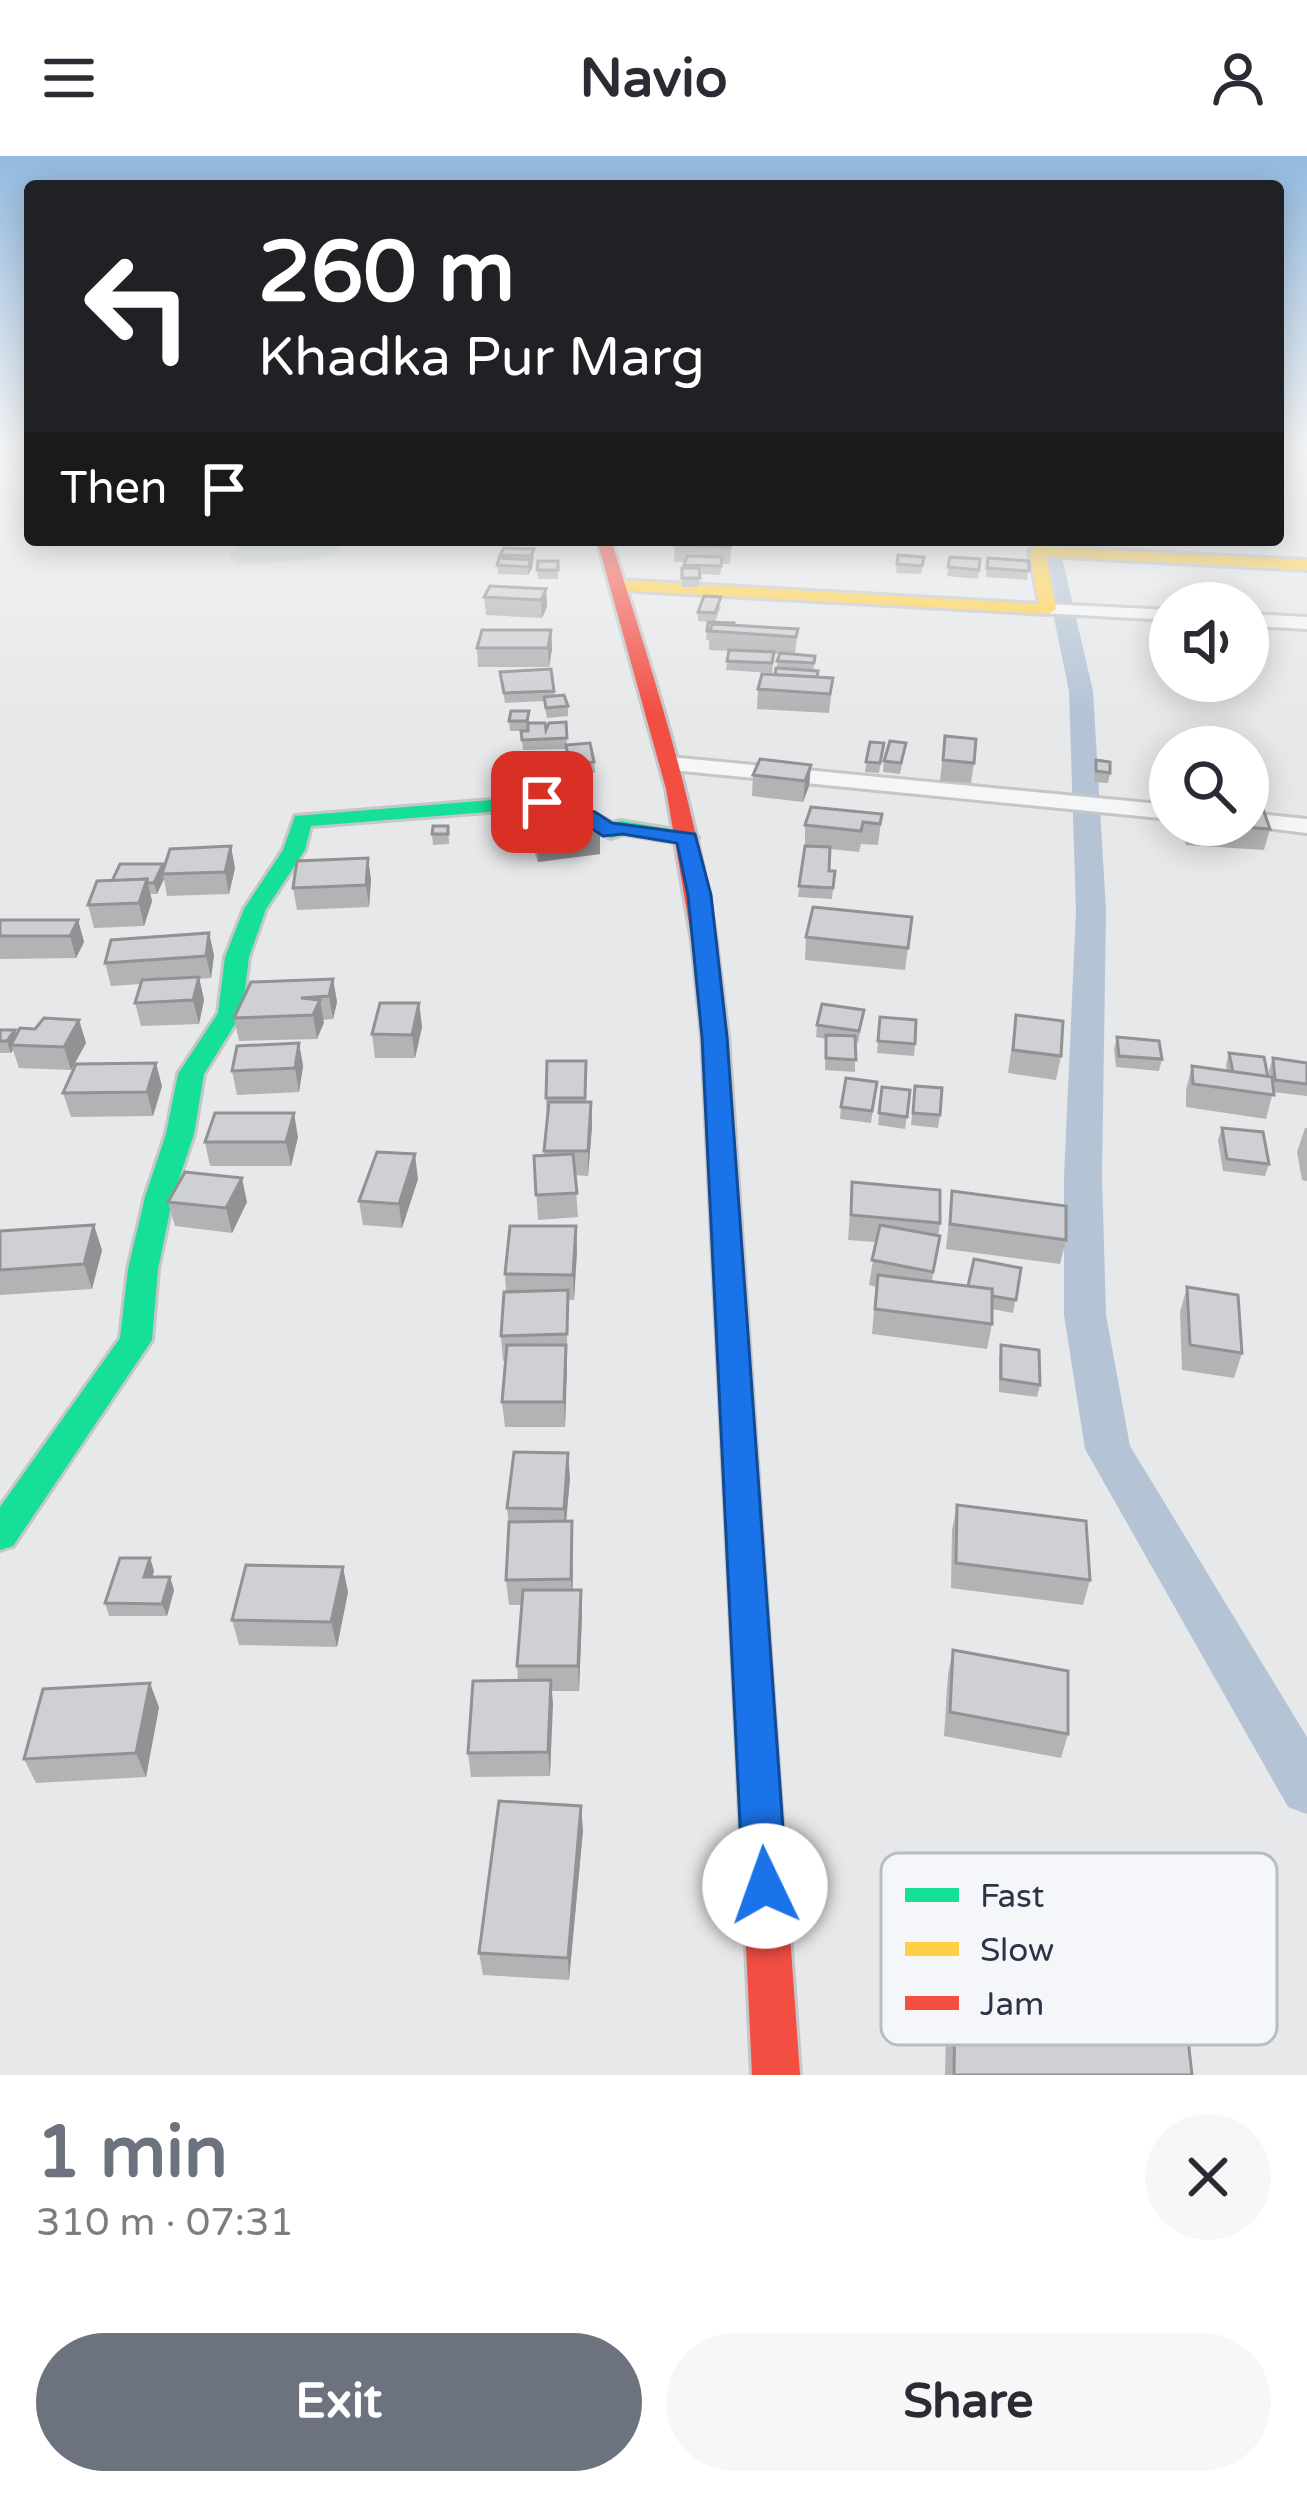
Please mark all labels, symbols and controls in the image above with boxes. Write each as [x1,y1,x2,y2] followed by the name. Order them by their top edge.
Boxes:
[36,45,102,111] icon: menu
[1205,45,1271,111] icon: person
[579,46,728,111] text: Navio
[258,223,515,324] text: 260 m
[60,228,216,384] icon: left
[258,325,705,390] text: Khadka Pur Marg
[191,456,257,522] icon: arrive
[60,462,167,516] text: Then
[1149,582,1269,846] map controls
[1149,582,1269,702] button: sound
[1149,726,1269,846] button: search
[491,751,593,853] pin
[509,769,575,835] icon: arrive
[702,1823,828,1949] position arrow
[881,1853,1277,2045] legend
[980,1877,1044,1916] text: Fast
[980,1931,1054,1970] text: Slow
[980,1985,1044,2024] text: Jam
[36,2110,228,2197] text: 1 min
[1145,2114,1271,2240] button: close
[36,2199,294,2246] text: 310 m · 07:31
[36,2333,642,2471] button: Exit
[666,2333,1271,2471] button: Share

